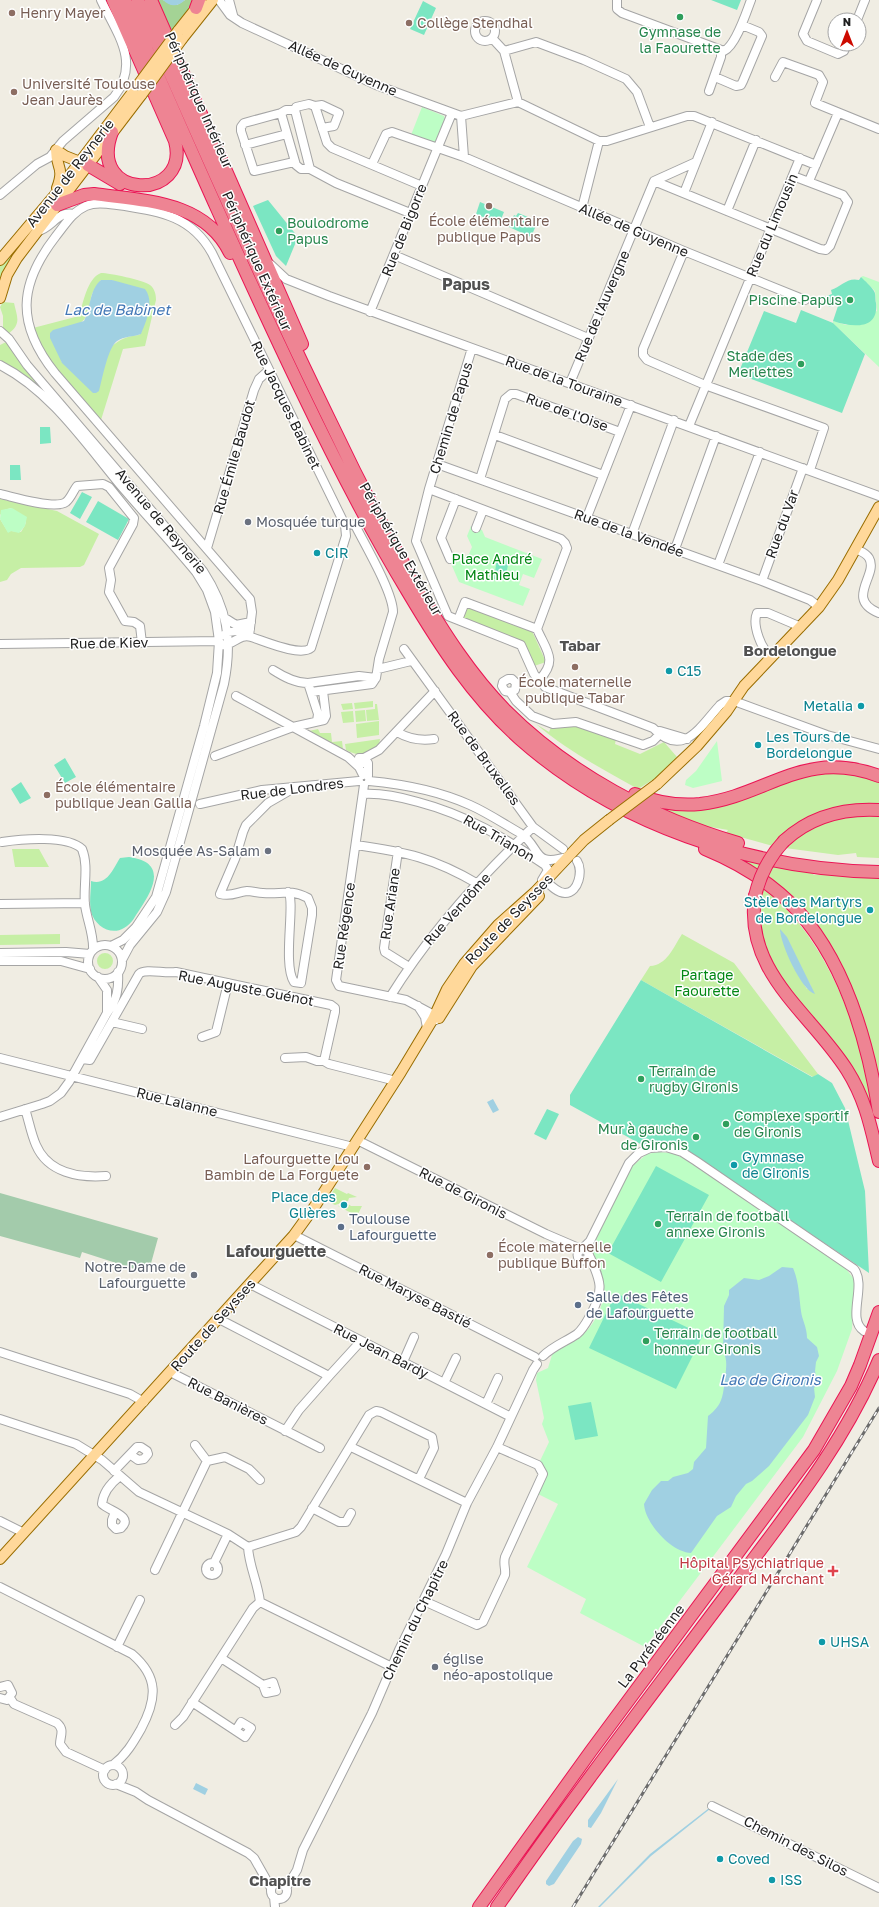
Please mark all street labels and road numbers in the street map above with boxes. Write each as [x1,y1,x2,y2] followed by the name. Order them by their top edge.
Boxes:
[162,29,237,171] street label: Périphérique Intérieur
[286,36,400,99] street label: Allée de Guyenne
[22,115,117,230] street label: Avenue de Reynerie
[742,171,801,279] street label: Rue du Limousin
[377,181,430,279] street label: Rue de Bigorre
[219,188,296,334] street label: Périphérique Extérieur
[577,199,691,260] street label: Allée de Guyenne
[570,248,633,364] street label: Rue de l'Auvergne
[248,338,325,472] street label: Rue Jacques Babinet
[503,351,625,410] street label: Rue de la Touraine
[425,360,476,476] street label: Chemin de Papus
[524,389,611,434] street label: Rue de l'Oise
[209,398,258,516] street label: Rue Émile Baudot
[112,465,210,577] street label: Avenue de Reynerie
[356,479,447,619] street label: Périphérique Extérieur
[761,487,802,560] street label: Rue du Var
[572,505,686,560] street label: Rue de la Vendée
[70,633,149,652] street label: Rue de Kiev
[444,707,524,808] street label: Rue de Bruxelles
[239,774,345,803] street label: Rue de Londres
[461,810,538,865] street label: Rue Trianon
[376,867,403,941] street label: Rue Ariane
[419,869,494,949] street label: Rue Vendôme
[461,870,556,967] street label: Route de Seysses
[329,881,358,971] street label: Rue Régence
[177,966,315,1009] street label: Rue Auguste Guénot
[135,1083,219,1120] street label: Rue Lalanne
[416,1163,510,1222] street label: Rue de Gironis
[356,1260,474,1331] street label: Rue Maryse Bastié
[167,1275,259,1374] street label: Route de Seysses
[331,1319,432,1382] street label: Rue Jean Bardy
[185,1373,271,1428] street label: Rue Banières
[378,1556,451,1683] street label: Chemin du Chapitre
[614,1600,688,1691] street label: La Pyrénéenne
[741,1812,851,1879] street label: Chemin des Silos

